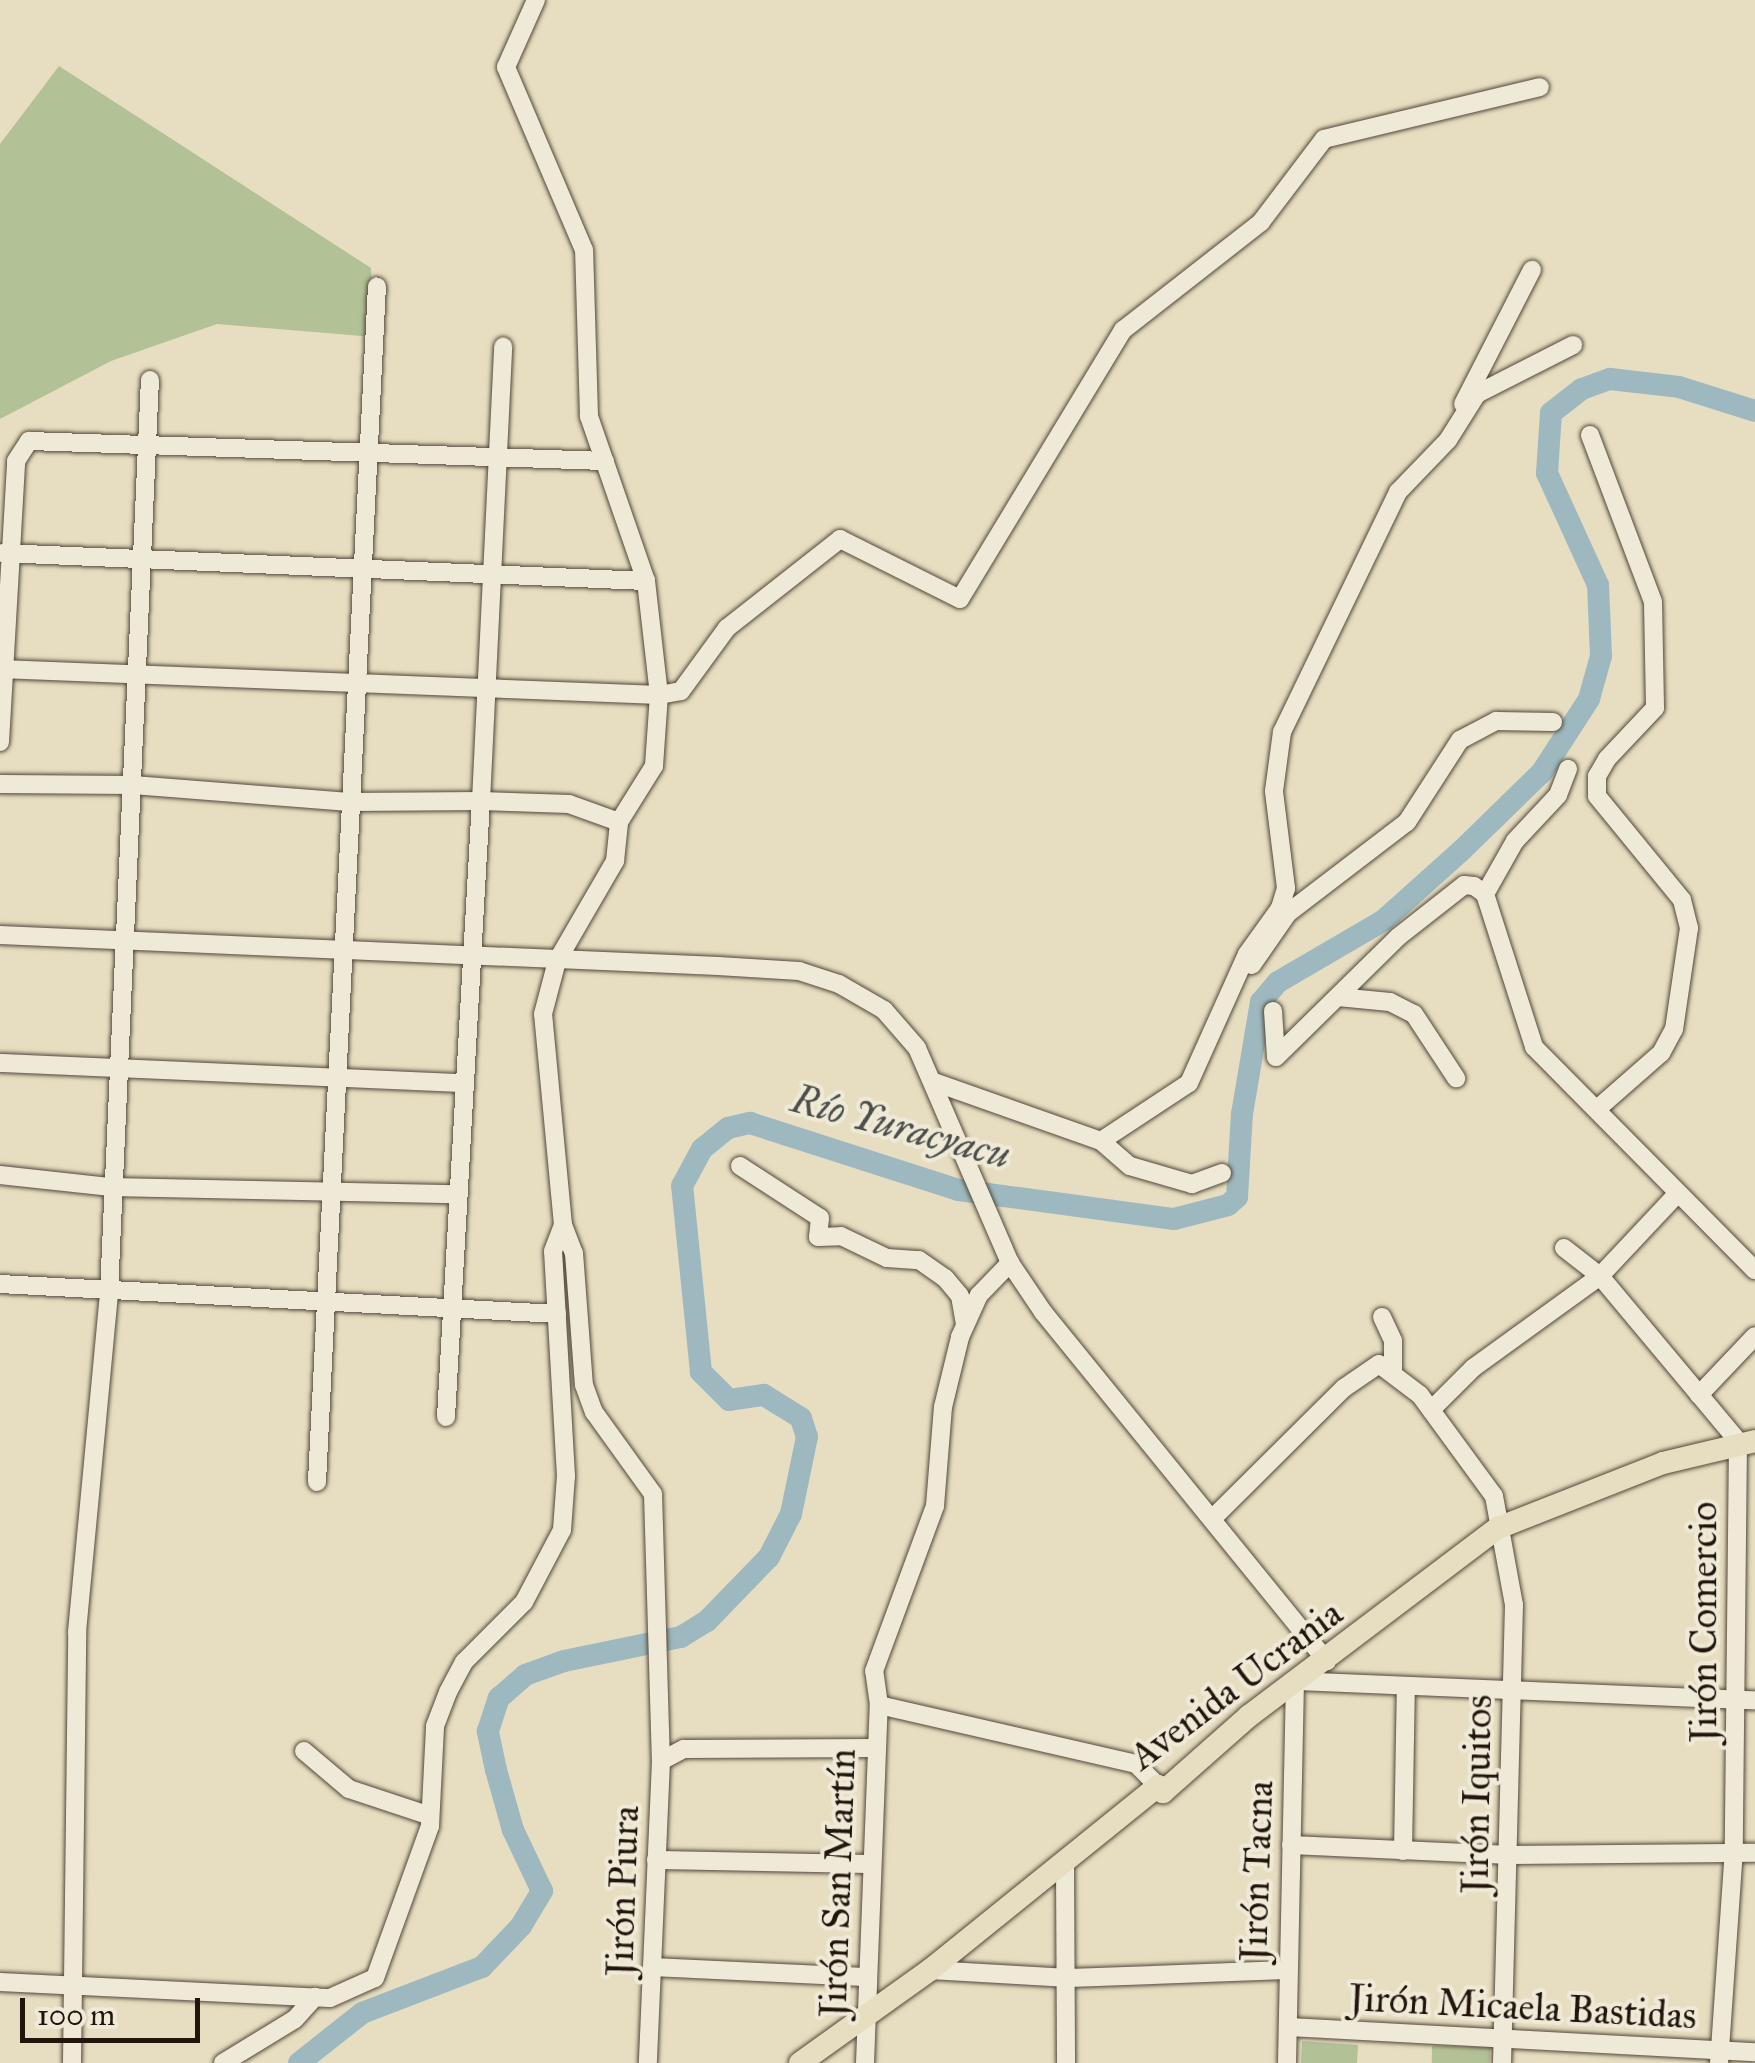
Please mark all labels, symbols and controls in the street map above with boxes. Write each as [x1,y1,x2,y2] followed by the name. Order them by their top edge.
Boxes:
[786,1075,1016,1179] water label: Río Yuracyacu
[1681,1502,1727,1742] street label: Jirón Comercio
[1121,1590,1351,1780] street label: Avenida Ucrania
[1452,1694,1502,1894] street label: Jirón Iquitos
[811,1748,865,2018] street label: Jirón San Martín
[1231,1780,1283,1962] street label: Jirón Tacna
[597,1805,649,1977] street label: Jirón Piura
[1348,1975,1698,2039] street label: Jirón Micaela Bastidas
[25,1978,205,2040] scale bar
[37,1997,115,2033] text: 100 m

